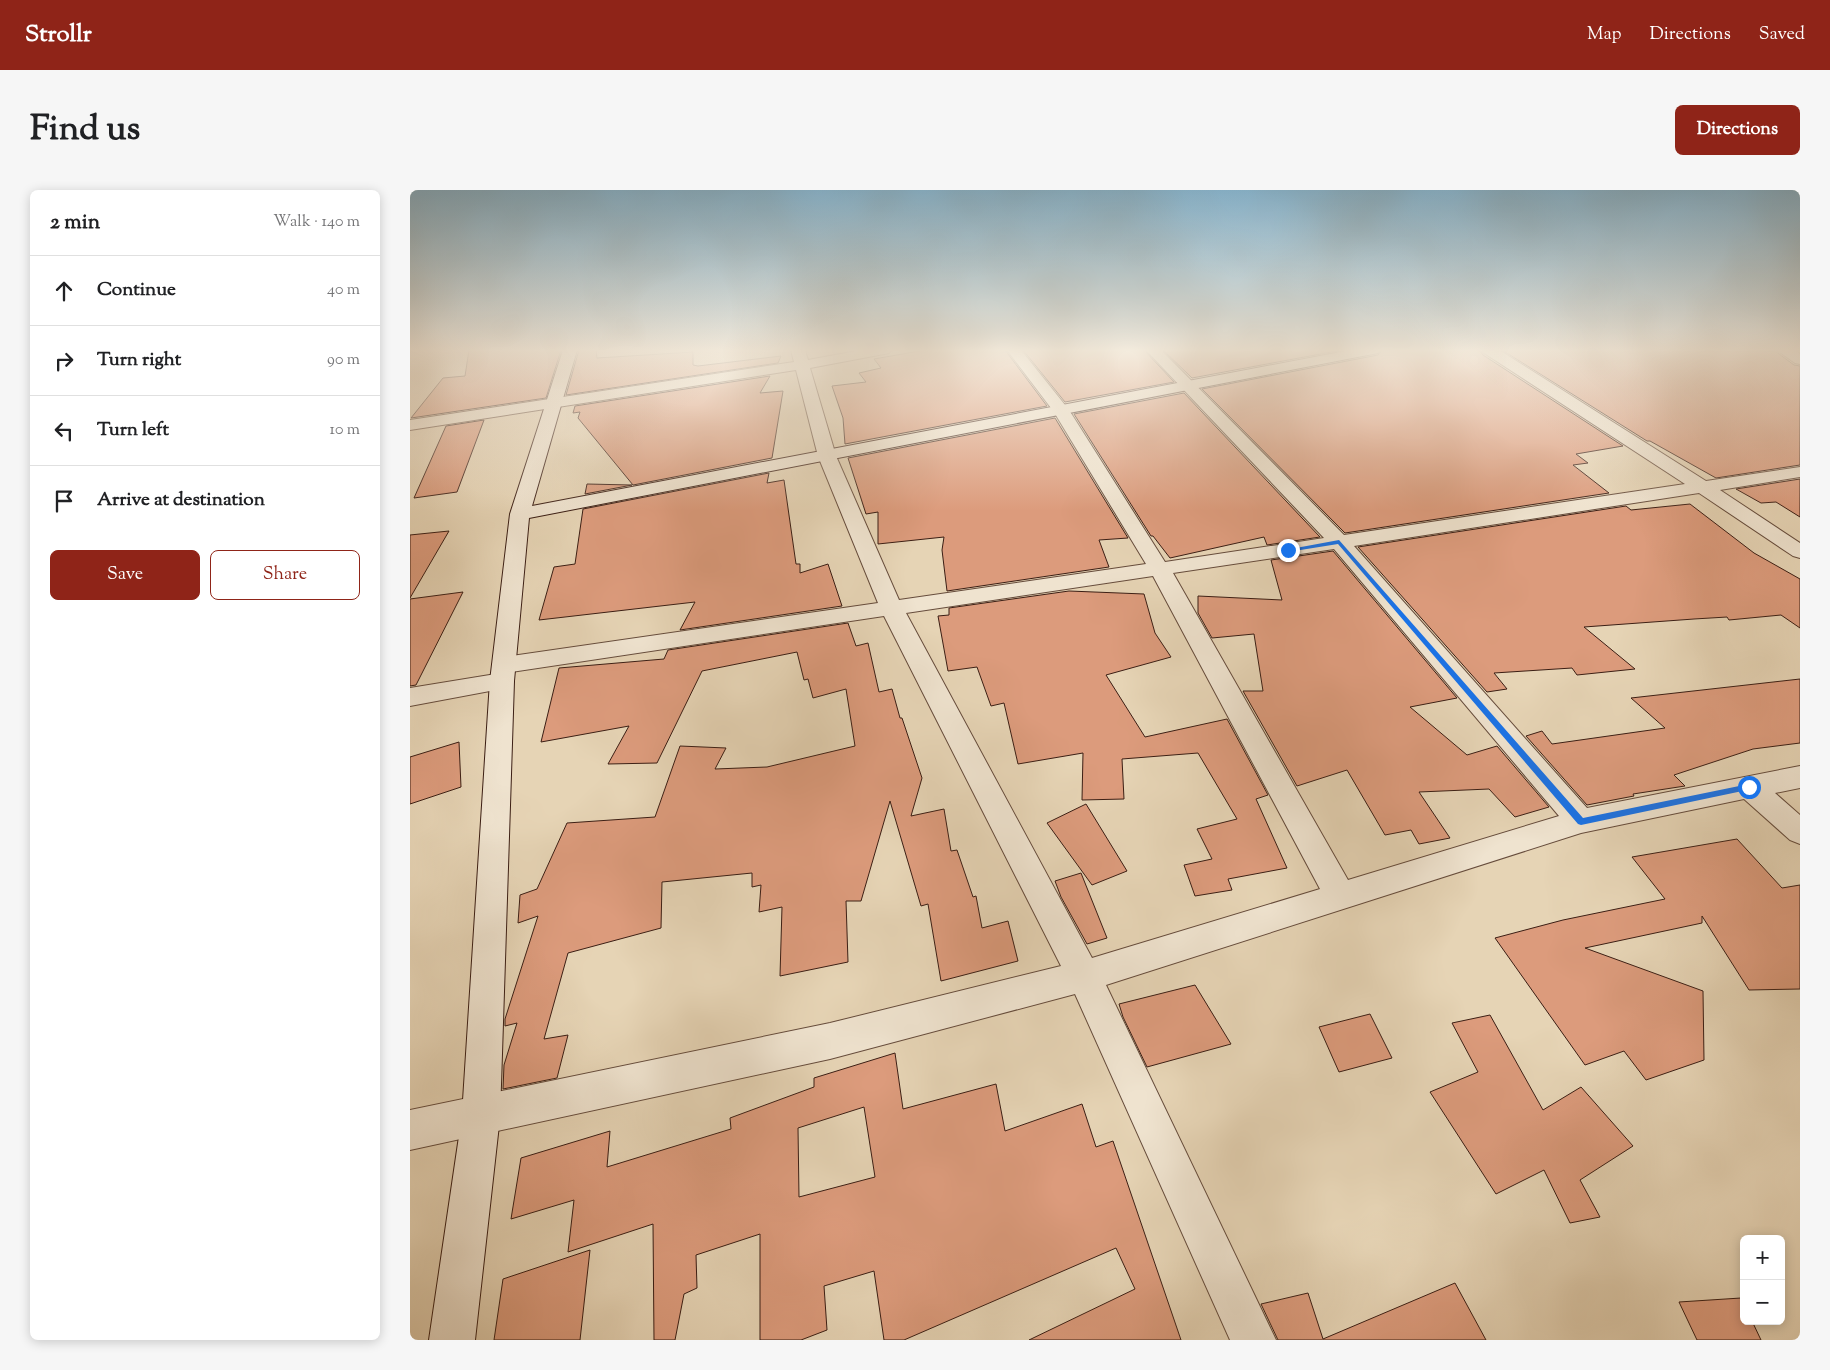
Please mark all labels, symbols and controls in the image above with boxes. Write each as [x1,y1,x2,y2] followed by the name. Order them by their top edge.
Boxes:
[25,18,92,52] text: Strollr
[1587,22,1622,48] text: Map
[1650,22,1731,48] text: Directions
[1759,22,1805,48] text: Saved
[30,105,140,156] text: Find us
[1675,105,1800,155] button: Directions
[50,208,100,238] text: 2 min
[273,211,360,234] text: Walk · 140 m
[50,277,78,305] icon: ahead
[97,277,176,304] text: Continue
[327,279,360,302] text: 40 m
[50,347,78,375] icon: right
[97,347,181,374] text: Turn right
[327,349,360,372] text: 90 m
[50,417,78,445] icon: left
[97,417,169,444] text: Turn left
[330,419,360,442] text: 10 m
[50,487,78,515] icon: arrive
[97,487,265,514] text: Arrive at destination
[1277,539,1300,562] route end
[50,550,200,600] button: Save
[210,550,360,600] button: Share
[1738,776,1761,799] route start
[1740,1235,1785,1325] map controls
[1740,1235,1785,1280] button: +
[1740,1280,1785,1325] button: −

